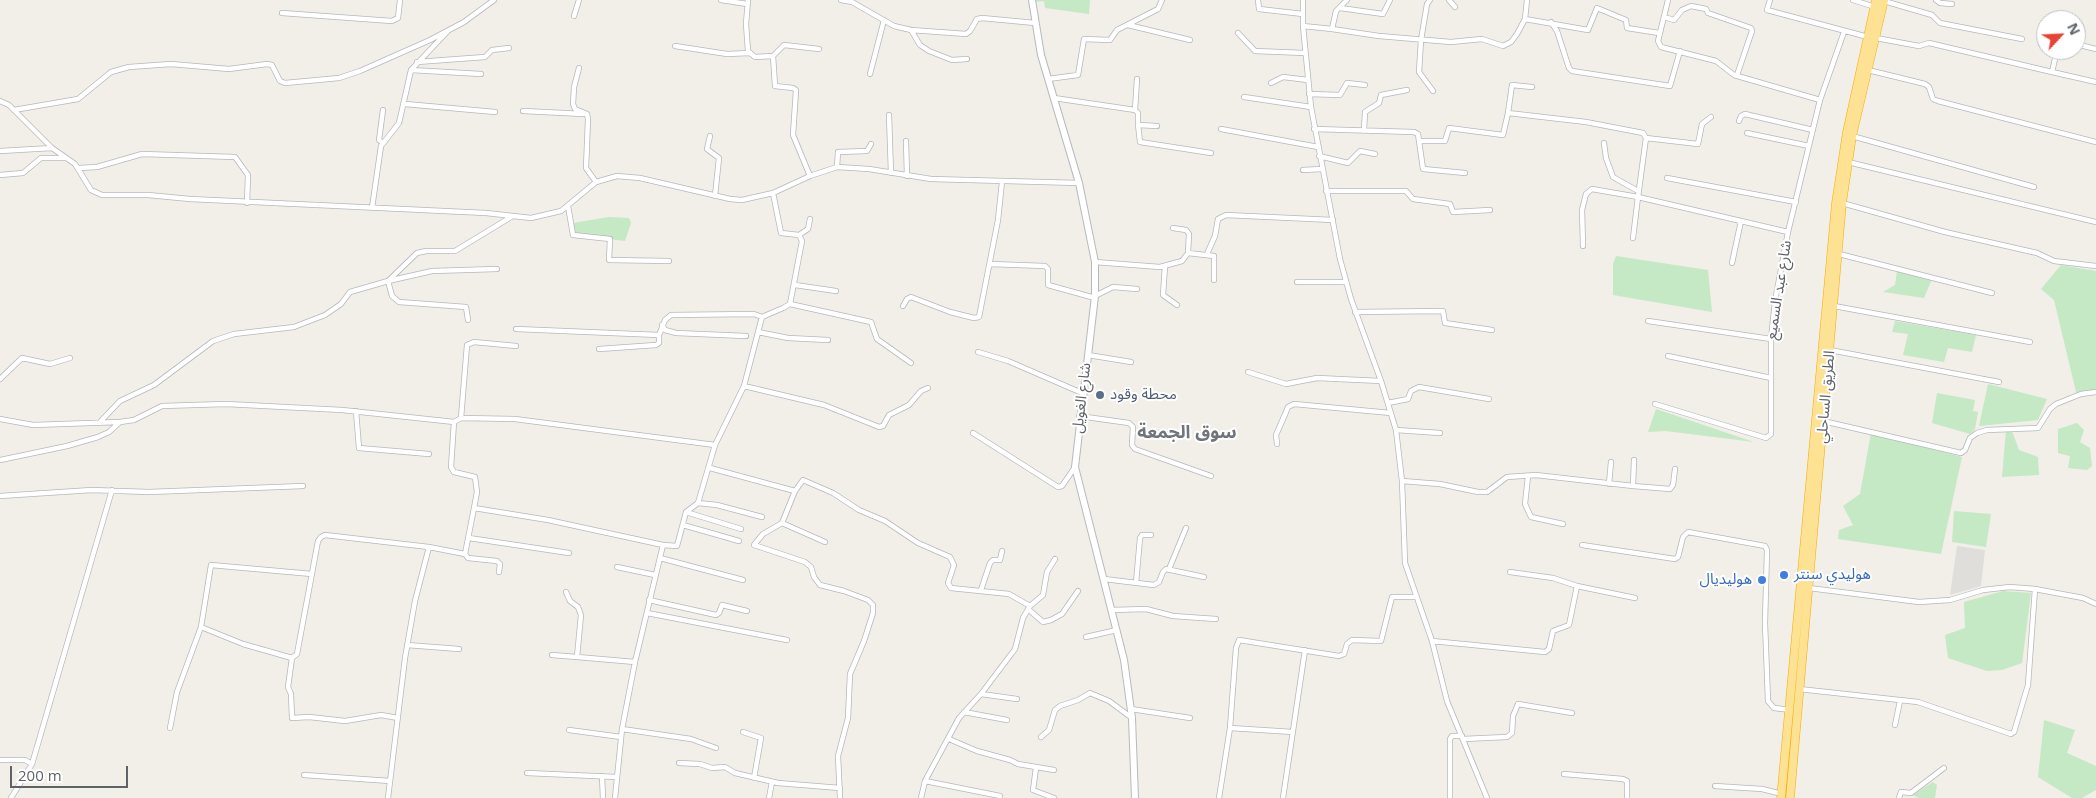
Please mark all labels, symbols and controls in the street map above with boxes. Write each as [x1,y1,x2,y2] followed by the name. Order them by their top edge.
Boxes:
[2036,10,2086,60] north arrow
[2063,20,2085,38] text: N
[1762,239,1796,341] street label: شارع عبد السميع
[1813,350,1839,444] street label: الطريق الساحلي
[1069,362,1095,434] street label: شارع الغويل
[1110,386,1177,404] place label: محطة وقود
[1094,389,1106,401] marker: محطة وقود
[1137,422,1237,444] district label: سوق الجمعة
[1794,566,1871,584] place label: هوليدي سنتر
[1778,569,1790,581] marker: هوليدي سنتر
[1700,571,1752,589] place label: هوليديال
[1756,574,1768,586] marker: هوليديال
[12,756,130,788] scale bar
[18,765,62,785] text: 200 m

